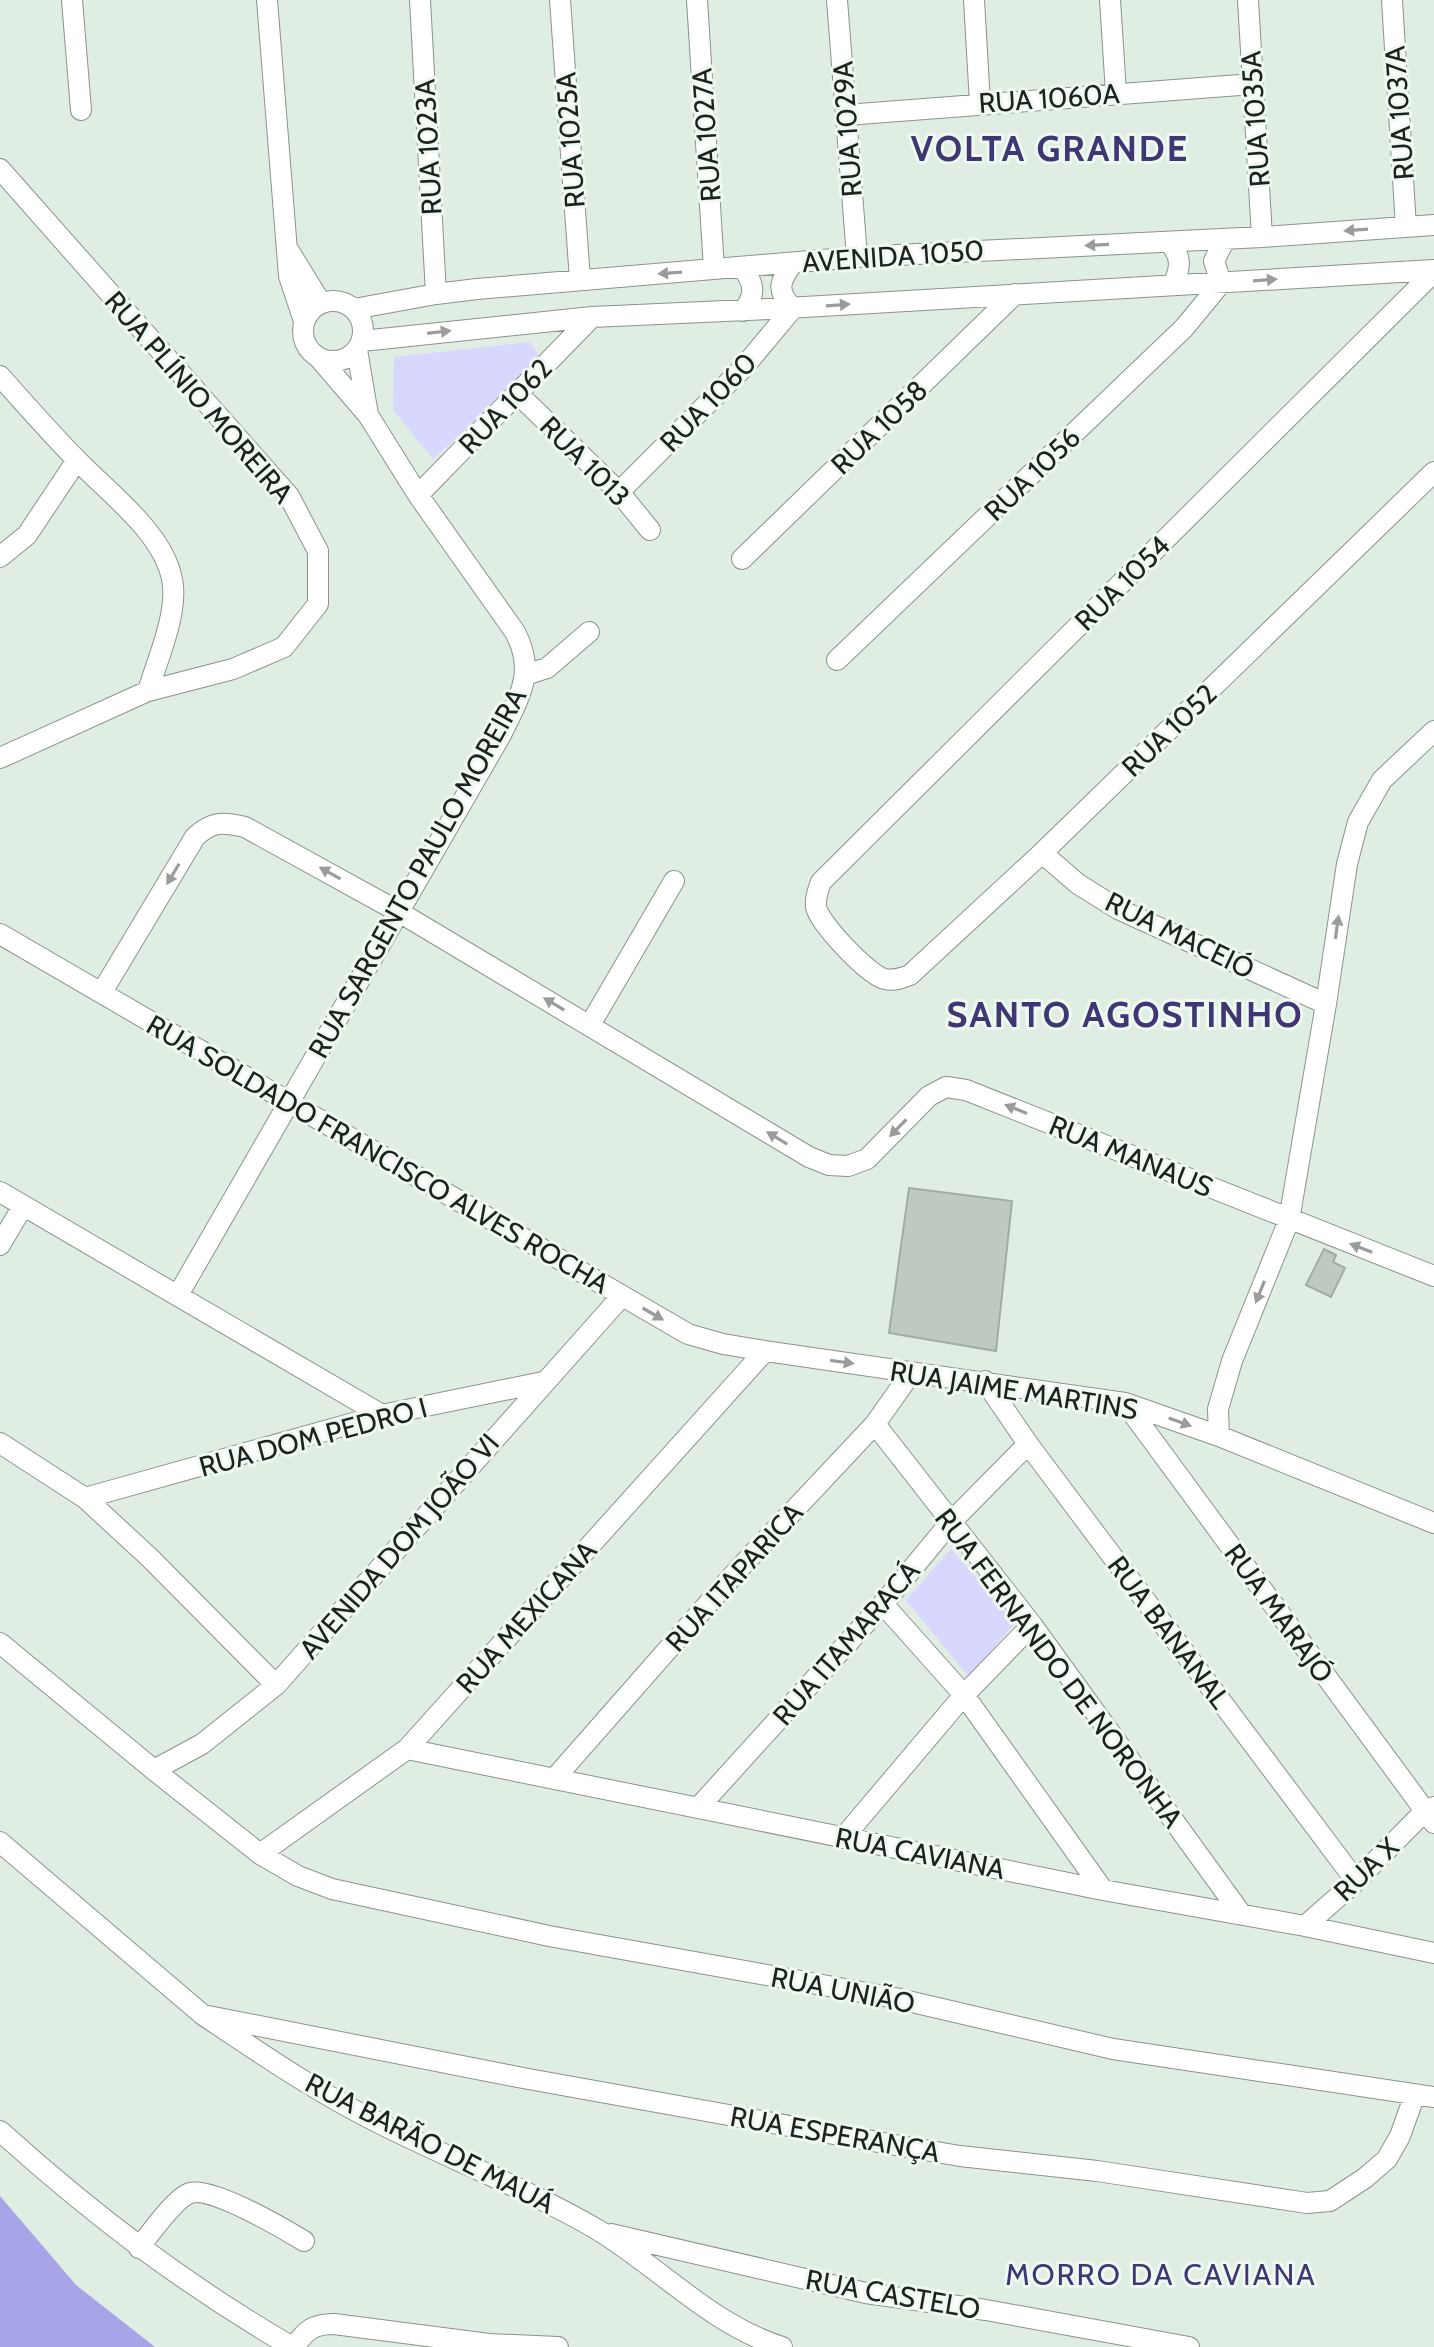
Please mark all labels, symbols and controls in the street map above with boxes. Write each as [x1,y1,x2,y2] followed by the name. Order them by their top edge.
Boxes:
[1377,44,1421,181] street label: RUA 1037A
[1233,49,1277,188] street label: RUA 1035A
[825,59,869,198] street label: RUA 1029A
[684,66,728,203] street label: RUA 1027A
[548,70,592,209] street label: RUA 1025A
[977,76,1121,120] street label: RUA 1060A
[407,77,449,216] street label: RUA 1023A
[911,126,1189,170] district label: VOLTA GRANDE
[1343,224,1368,237] one-way arrow
[801,233,985,279] street label: AVENIDA 1050
[1084,239,1109,252] one-way arrow
[657,267,682,280] one-way arrow
[1253,273,1278,286] one-way arrow
[98,284,301,511] street label: RUA PLÍNIO MOREIRA
[826,298,851,311] one-way arrow
[427,326,452,339] one-way arrow
[653,345,763,459] street label: RUA 1060
[451,351,559,461] street label: RUA 1062
[824,373,934,481] street label: RUA 1058
[533,409,637,513] street label: RUA 1013
[977,420,1087,528] street label: RUA 1056
[1067,528,1177,638] street label: RUA 1054
[1114,677,1224,783] street label: RUA 1052
[301,681,534,1064] street label: RUA SARGENTO PAULO MOREIRA
[166,863,180,885] one-way arrow
[318,867,341,880] one-way arrow
[1100,884,1260,986] street label: RUA MACEIÓ
[1332,914,1344,939] one-way arrow
[946,992,1304,1036] district label: SANTO AGOSTINHO
[543,997,566,1011] one-way arrow
[141,1007,616,1301] street label: RUA SOLDADO FRANCISCO ALVES ROCHA
[1004,1102,1028,1115] one-way arrow
[1044,1108,1218,1204] street label: RUA MANAUS
[889,1118,907,1137] one-way arrow
[766,1131,788,1145] one-way arrow
[1349,1241,1373,1254] one-way arrow
[1253,1280,1266,1304] one-way arrow
[642,1307,664,1321] one-way arrow
[888,1354,1140,1426] street label: RUA JAIME MARTINS
[830,1357,855,1369] one-way arrow
[195,1390,431,1484] street label: RUA DOM PEDRO I
[1168,1416,1192,1429] one-way arrow
[292,1426,506,1666] street label: AVENIDA DOM JOÃO VI
[658,1495,810,1659] street label: RUA ITAPARICA
[928,1502,1191,1835] street label: RUA FERNANDO DE NORONHA
[449,1533,604,1700] street label: RUA MEXICANA
[1217,1537,1341,1689] street label: RUA MARAJÓ
[1101,1549,1237,1715] street label: RUA BANANAL
[765,1553,927,1732] street label: RUA ITAMARACÁ
[832,1820,1008,1886] street label: RUA CAVIANA
[1327,1830,1406,1908] street label: RUA X
[768,1959,918,2021] street label: RUA UNIÃO
[300,2066,561,2221] street label: RUA BARÃO DE MAUÁ
[728,2099,943,2169] street label: RUA ESPERANÇA
[1005,2256,1317,2293] district label: MORRO DA CAVIANA
[803,2262,983,2326] street label: RUA CASTELO

